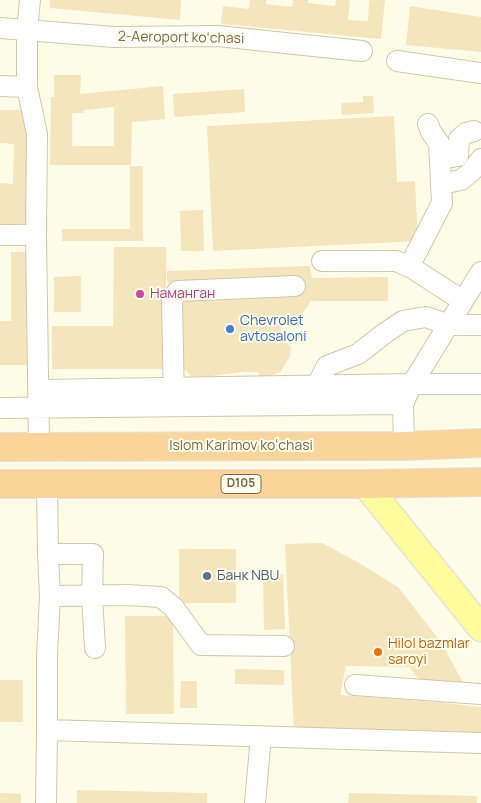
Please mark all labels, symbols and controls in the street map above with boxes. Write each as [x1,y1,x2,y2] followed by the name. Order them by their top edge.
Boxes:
[118,28,244,48] street label: 2-Aeroport koʻchasi
[150,286,215,302] place label: Наманган
[134,288,146,300] marker: Наманган
[240,313,306,346] place label: Chevrolet avtosaloni
[224,323,236,335] marker: Chevrolet avtosaloni
[169,438,313,454] street label: Islom Karimov koʻchasi
[221,474,261,494] road number: D105
[217,568,279,584] place label: Банк NBU
[201,570,213,582] marker: Банк NBU
[388,636,470,669] place label: Hilol bazmlar saroyi
[372,646,384,658] marker: Hilol bazmlar saroyi

